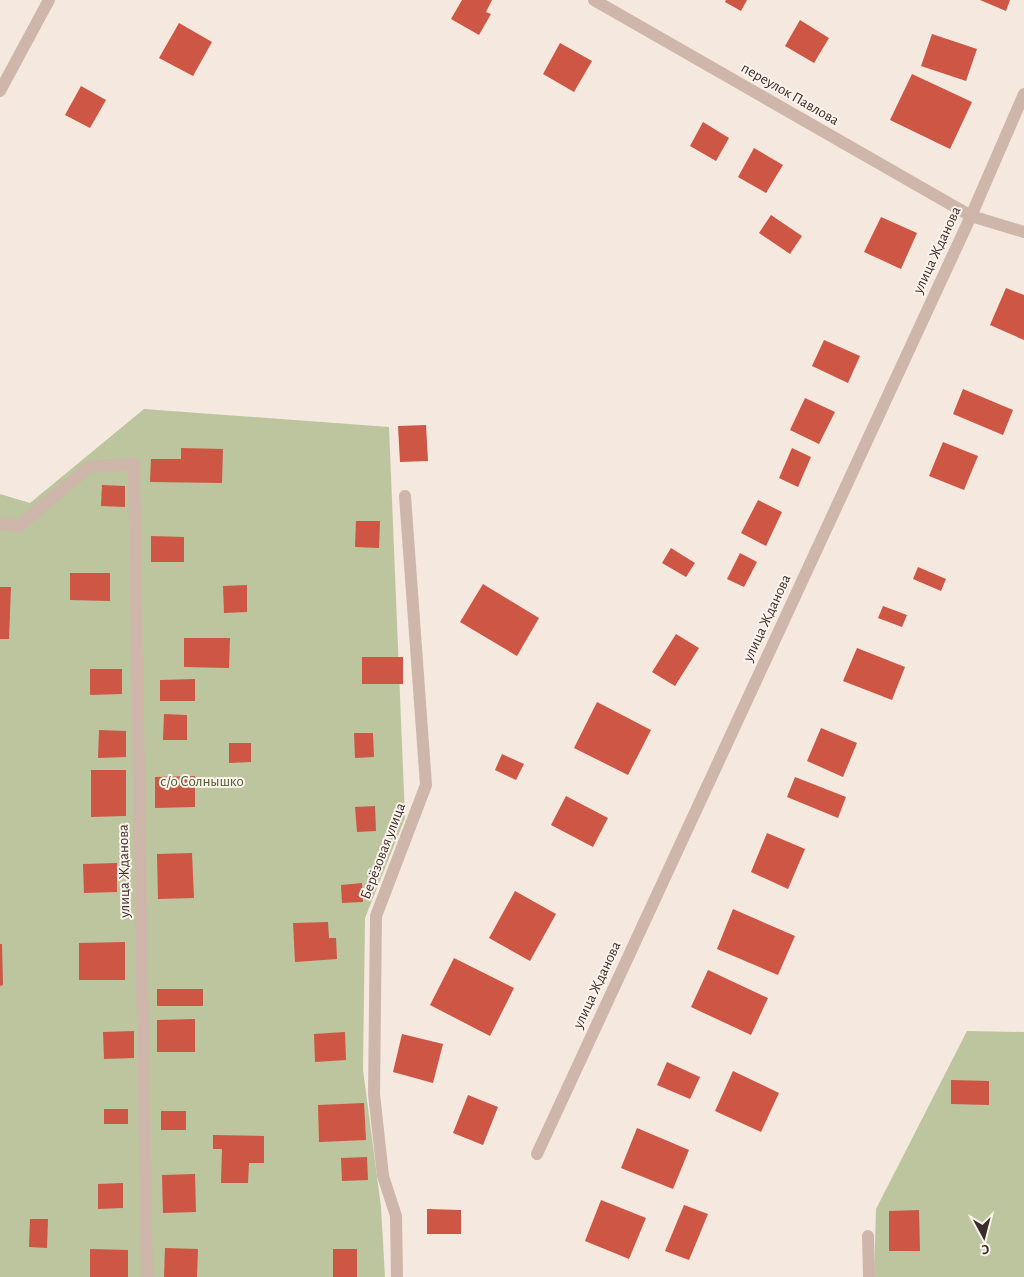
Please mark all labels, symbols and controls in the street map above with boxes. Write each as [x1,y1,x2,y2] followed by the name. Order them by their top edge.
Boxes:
[739,60,842,128] street label: переулок Павлова
[910,204,964,297] street label: улица Жданова
[740,572,794,665] street label: улица Жданова
[160,774,244,789] park label: с/о Солнышко
[358,801,408,901] street label: Берёзовая улица
[116,824,132,919] street label: улица Жданова
[570,939,624,1032] street label: улица Жданова
[959,1212,1009,1262] north arrow
[981,1241,990,1256] text: С

